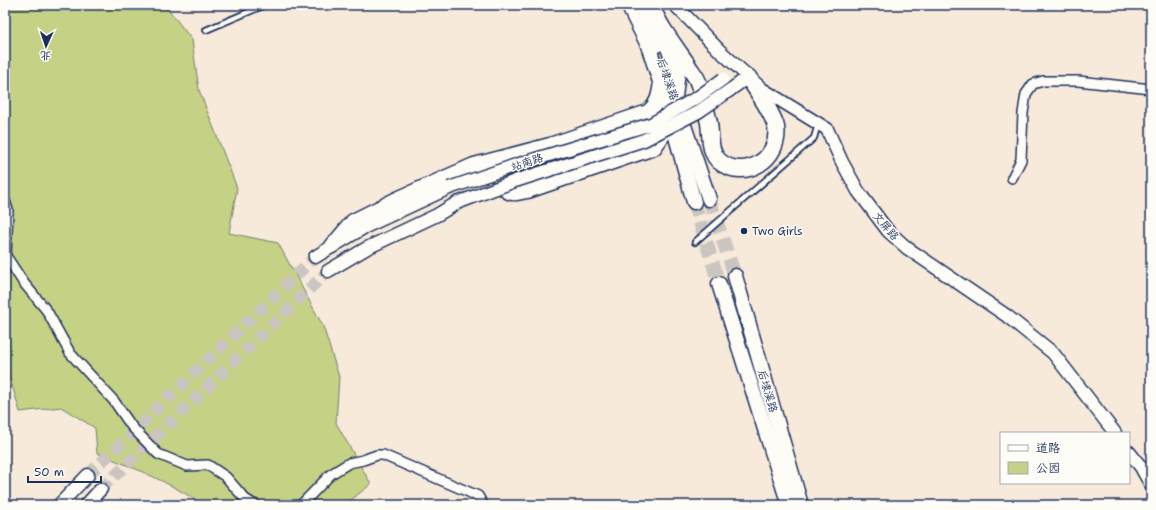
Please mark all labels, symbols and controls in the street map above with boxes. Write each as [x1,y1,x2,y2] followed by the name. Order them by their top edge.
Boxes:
[26,26,66,66] north arrow
[40,48,51,63] text: 北
[653,56,682,102] street label: 后埭溪路
[509,150,545,175] street label: 站南路
[869,209,902,244] street label: 文屏路
[752,224,803,239] place label: Two Girls
[739,226,749,236] marker: Two Girls
[754,368,781,414] street label: 后埭溪路
[1000,432,1130,484] legend
[1036,440,1060,456] text: 道路
[28,458,101,484] scale bar
[1036,460,1060,476] text: 公园
[34,464,64,480] text: 50 m

